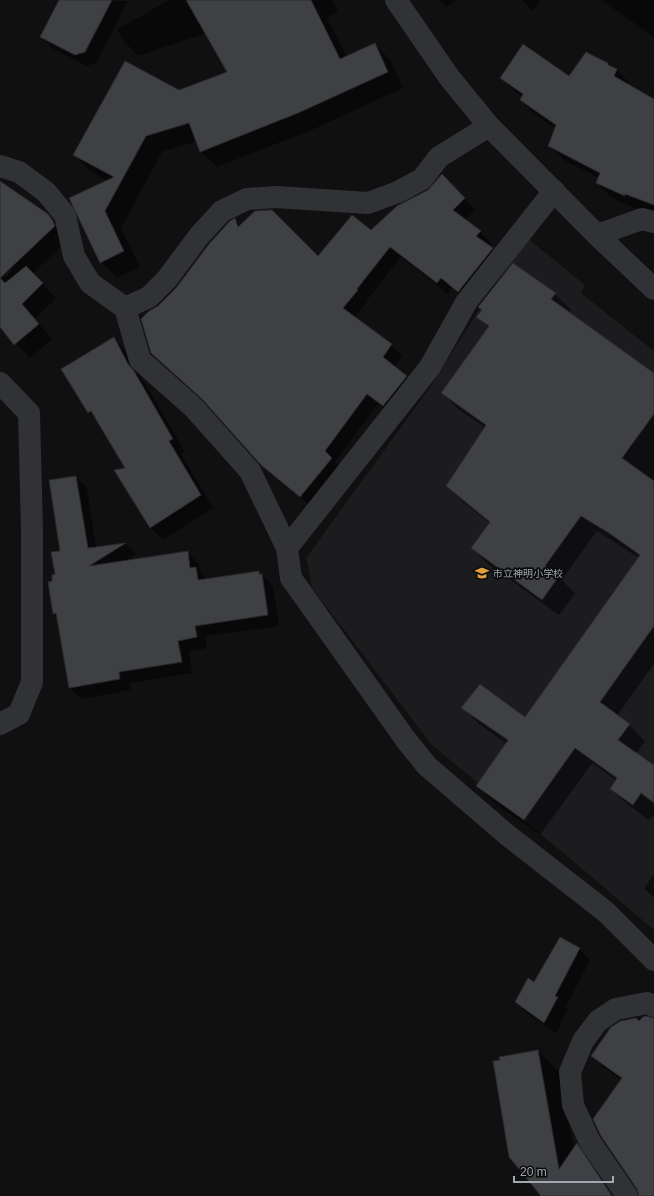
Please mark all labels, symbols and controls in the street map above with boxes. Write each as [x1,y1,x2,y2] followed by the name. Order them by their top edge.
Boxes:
[474,565,490,581] school or university icon: 市立神明小学校
[493,568,563,579] place label: 市立神明小学校
[514,1158,613,1184] scale bar
[520,1165,547,1179] text: 20 m

